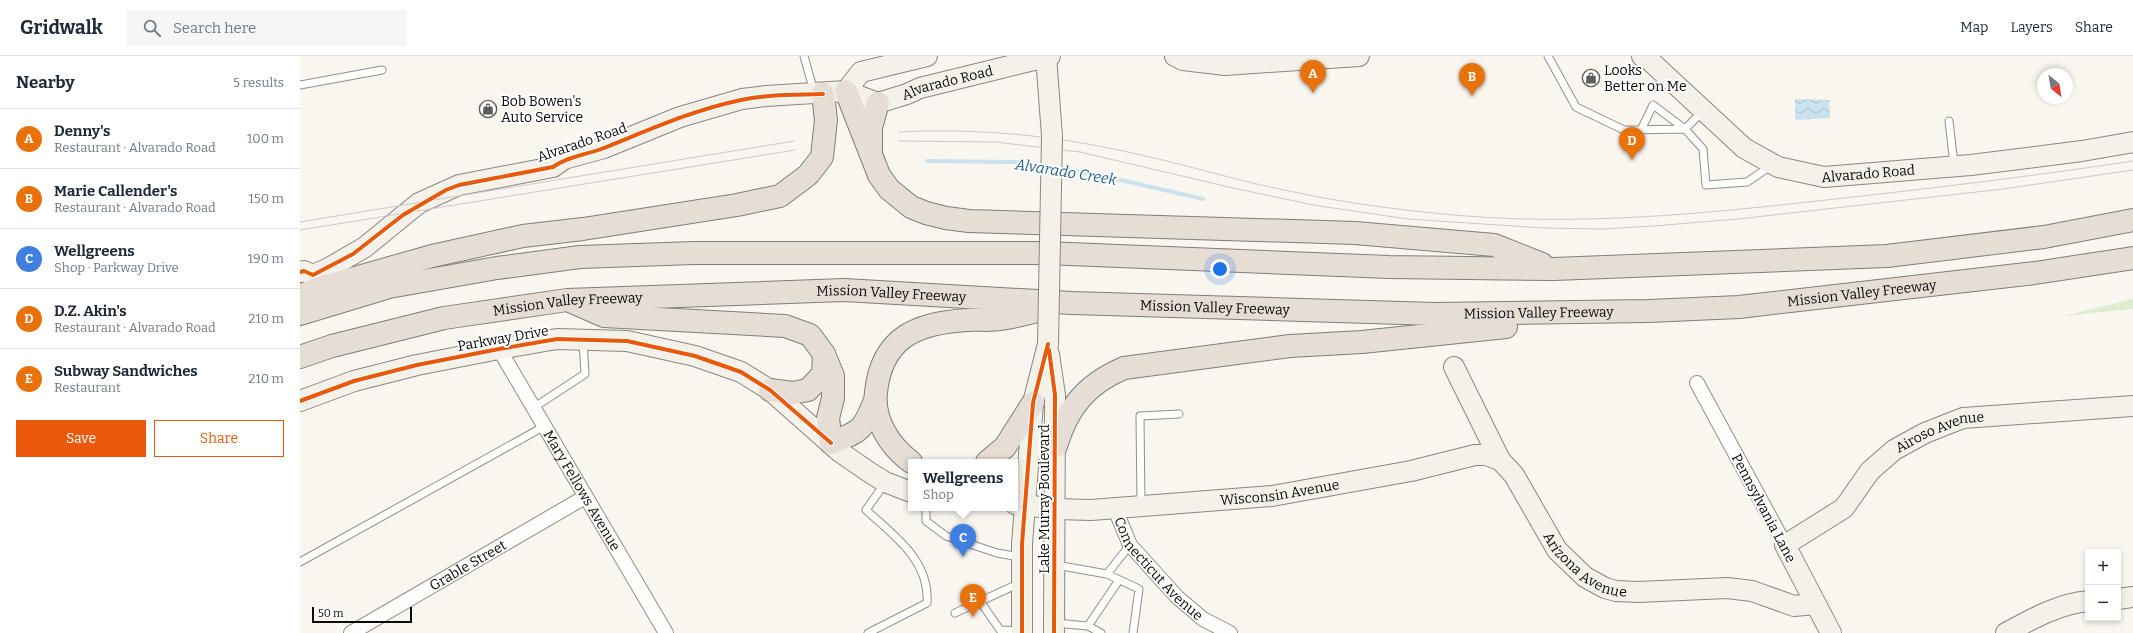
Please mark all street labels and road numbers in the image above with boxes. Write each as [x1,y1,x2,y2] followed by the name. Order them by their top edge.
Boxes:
[900,62,995,104] street label: Alvarado Road
[535,119,629,166] street label: Alvarado Road
[1821,162,1916,186] street label: Alvarado Road
[1786,276,1938,310] street label: Mission Valley Freeway
[816,282,967,306] street label: Mission Valley Freeway
[492,289,643,320] street label: Mission Valley Freeway
[1140,297,1291,319] street label: Mission Valley Freeway
[1464,303,1614,323] street label: Mission Valley Freeway
[456,322,550,355] street label: Parkway Drive
[1892,409,1985,457] street label: Airoso Avenue
[1036,424,1053,574] street label: Lake Murray Boulevard
[540,427,624,554] street label: Mary Fellows Avenue
[1728,451,1799,566] street label: Pennsylvania Lane
[1220,476,1341,509] street label: Wisconsin Avenue
[1110,515,1206,624] street label: Connecticut Avenue
[1540,529,1627,601] street label: Arizona Avenue
[427,537,509,595] street label: Grable Street

